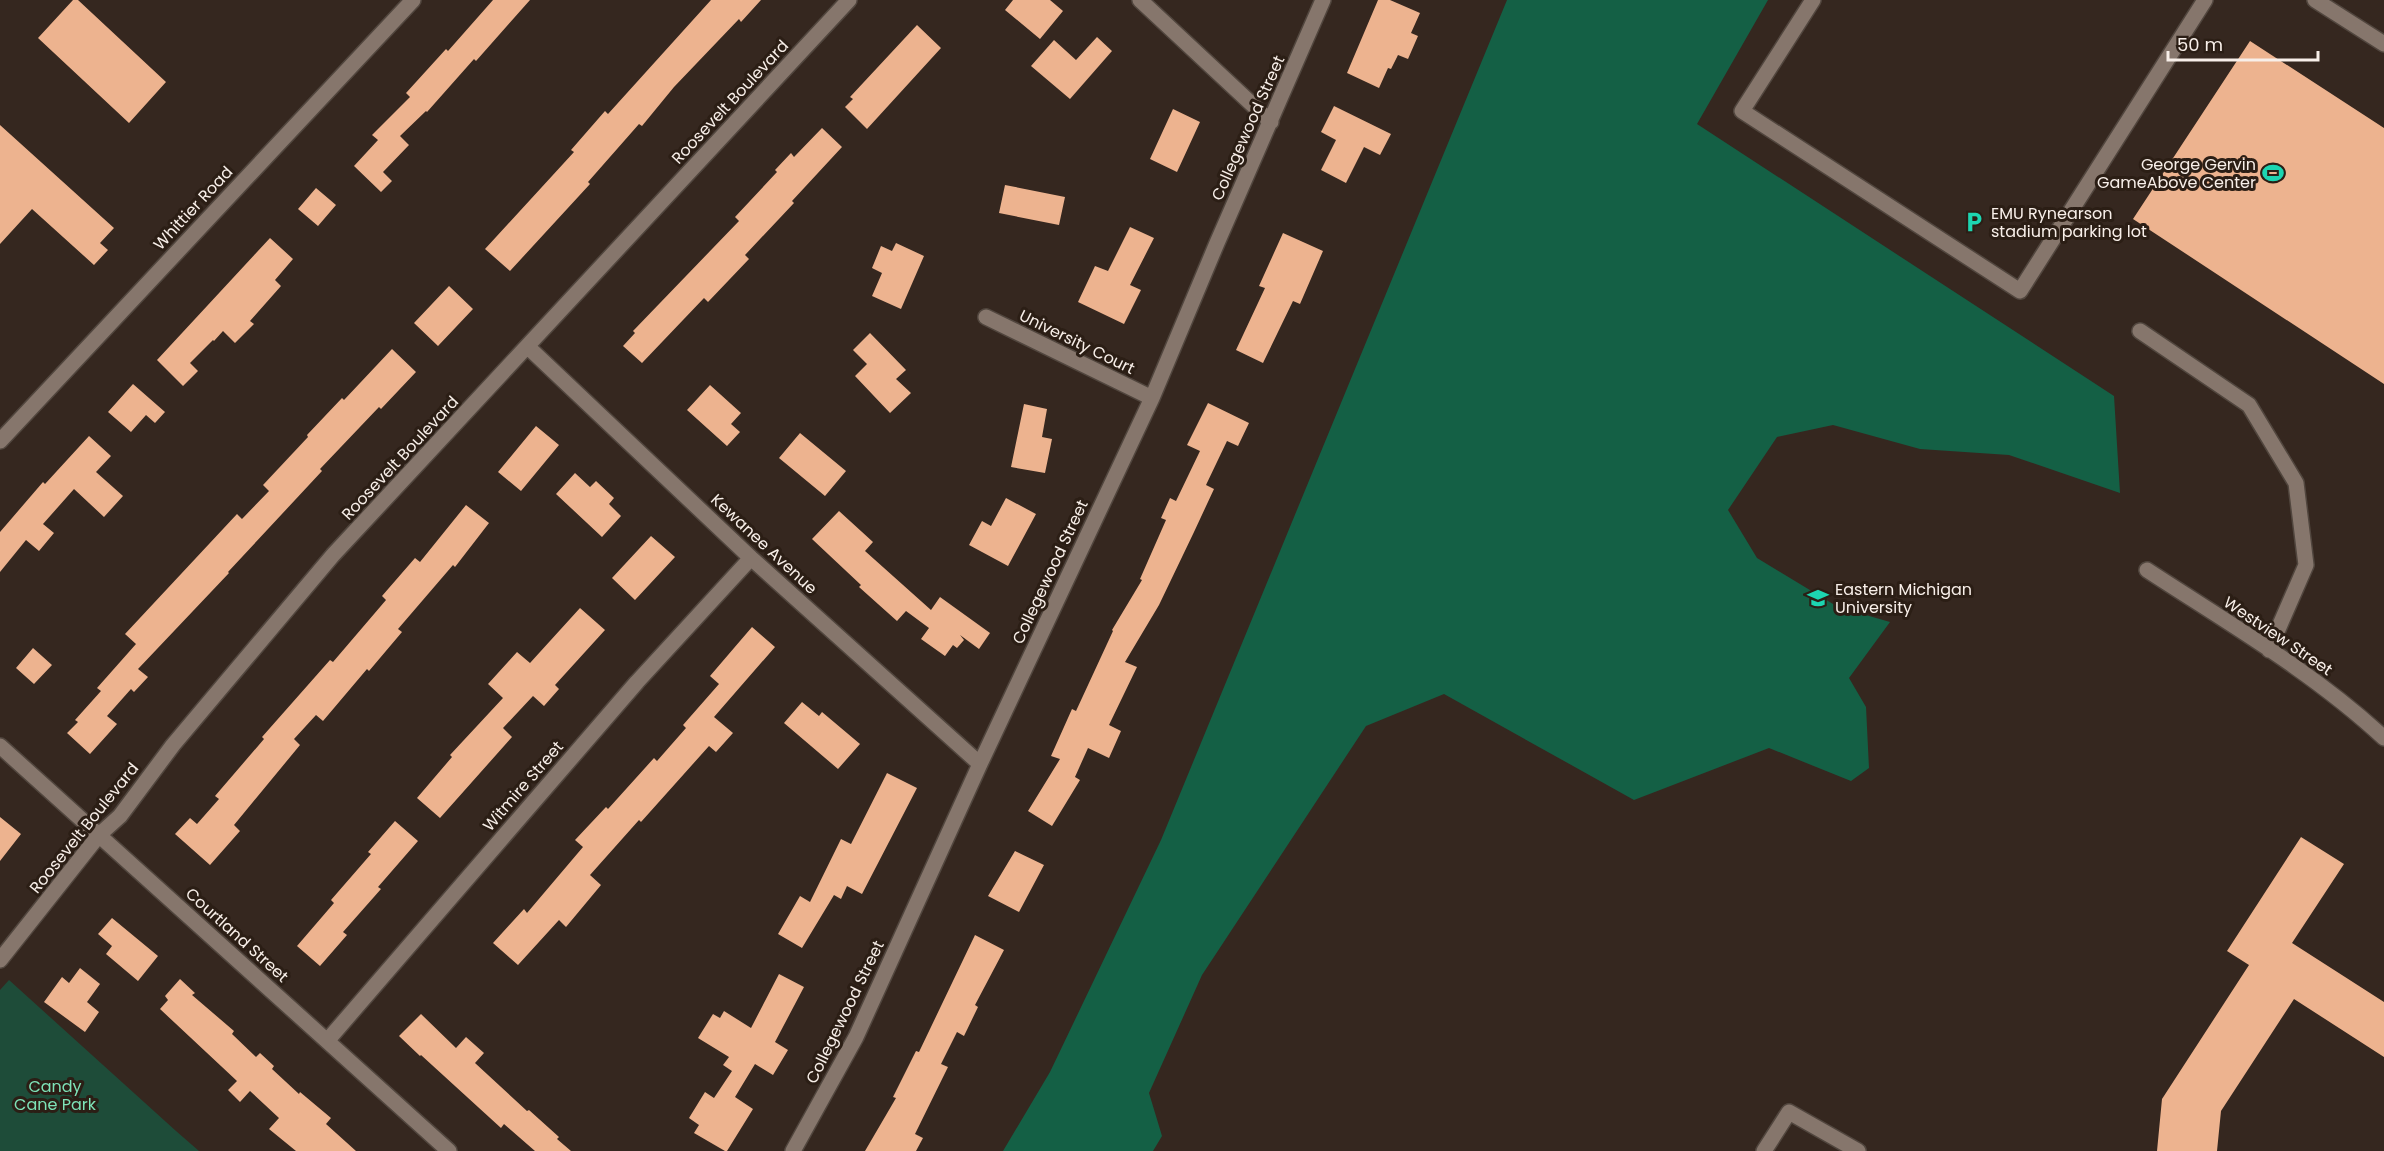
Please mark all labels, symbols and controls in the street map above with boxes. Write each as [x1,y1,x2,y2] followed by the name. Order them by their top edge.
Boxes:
[2168,24,2318,62] scale bar
[2177,32,2223,57] text: 50 m
[666,35,794,169] street label: Roosevelt Boulevard
[1206,52,1290,204] street label: Collegewood Street
[2097,153,2256,194] place label: George Gervin GameAbove Center
[148,161,238,255] street label: Whittier Road
[2261,161,2285,185] sports icon: George Gervin GameAbove Center
[1991,202,2147,243] place label: EMU Rynearson stadium parking lot
[1962,210,1986,234] parking icon: EMU Rynearson stadium parking lot
[1015,304,1139,380] street label: University Court
[336,391,464,525] street label: Roosevelt Boulevard
[706,489,822,599] street label: Kewanee Avenue
[1006,496,1094,648] street label: Collegewood Street
[1835,578,1972,619] place label: Eastern Michigan University
[1806,586,1830,610] school or university icon: Eastern Michigan University
[2219,591,2337,681] street label: Westview Street
[477,736,569,836] street label: Witmire Street
[24,758,144,898] street label: Roosevelt Boulevard
[180,882,294,988] street label: Courtland Street
[800,936,890,1087] street label: Collegewood Street
[14,1075,97,1116] park label: Candy Cane Park

